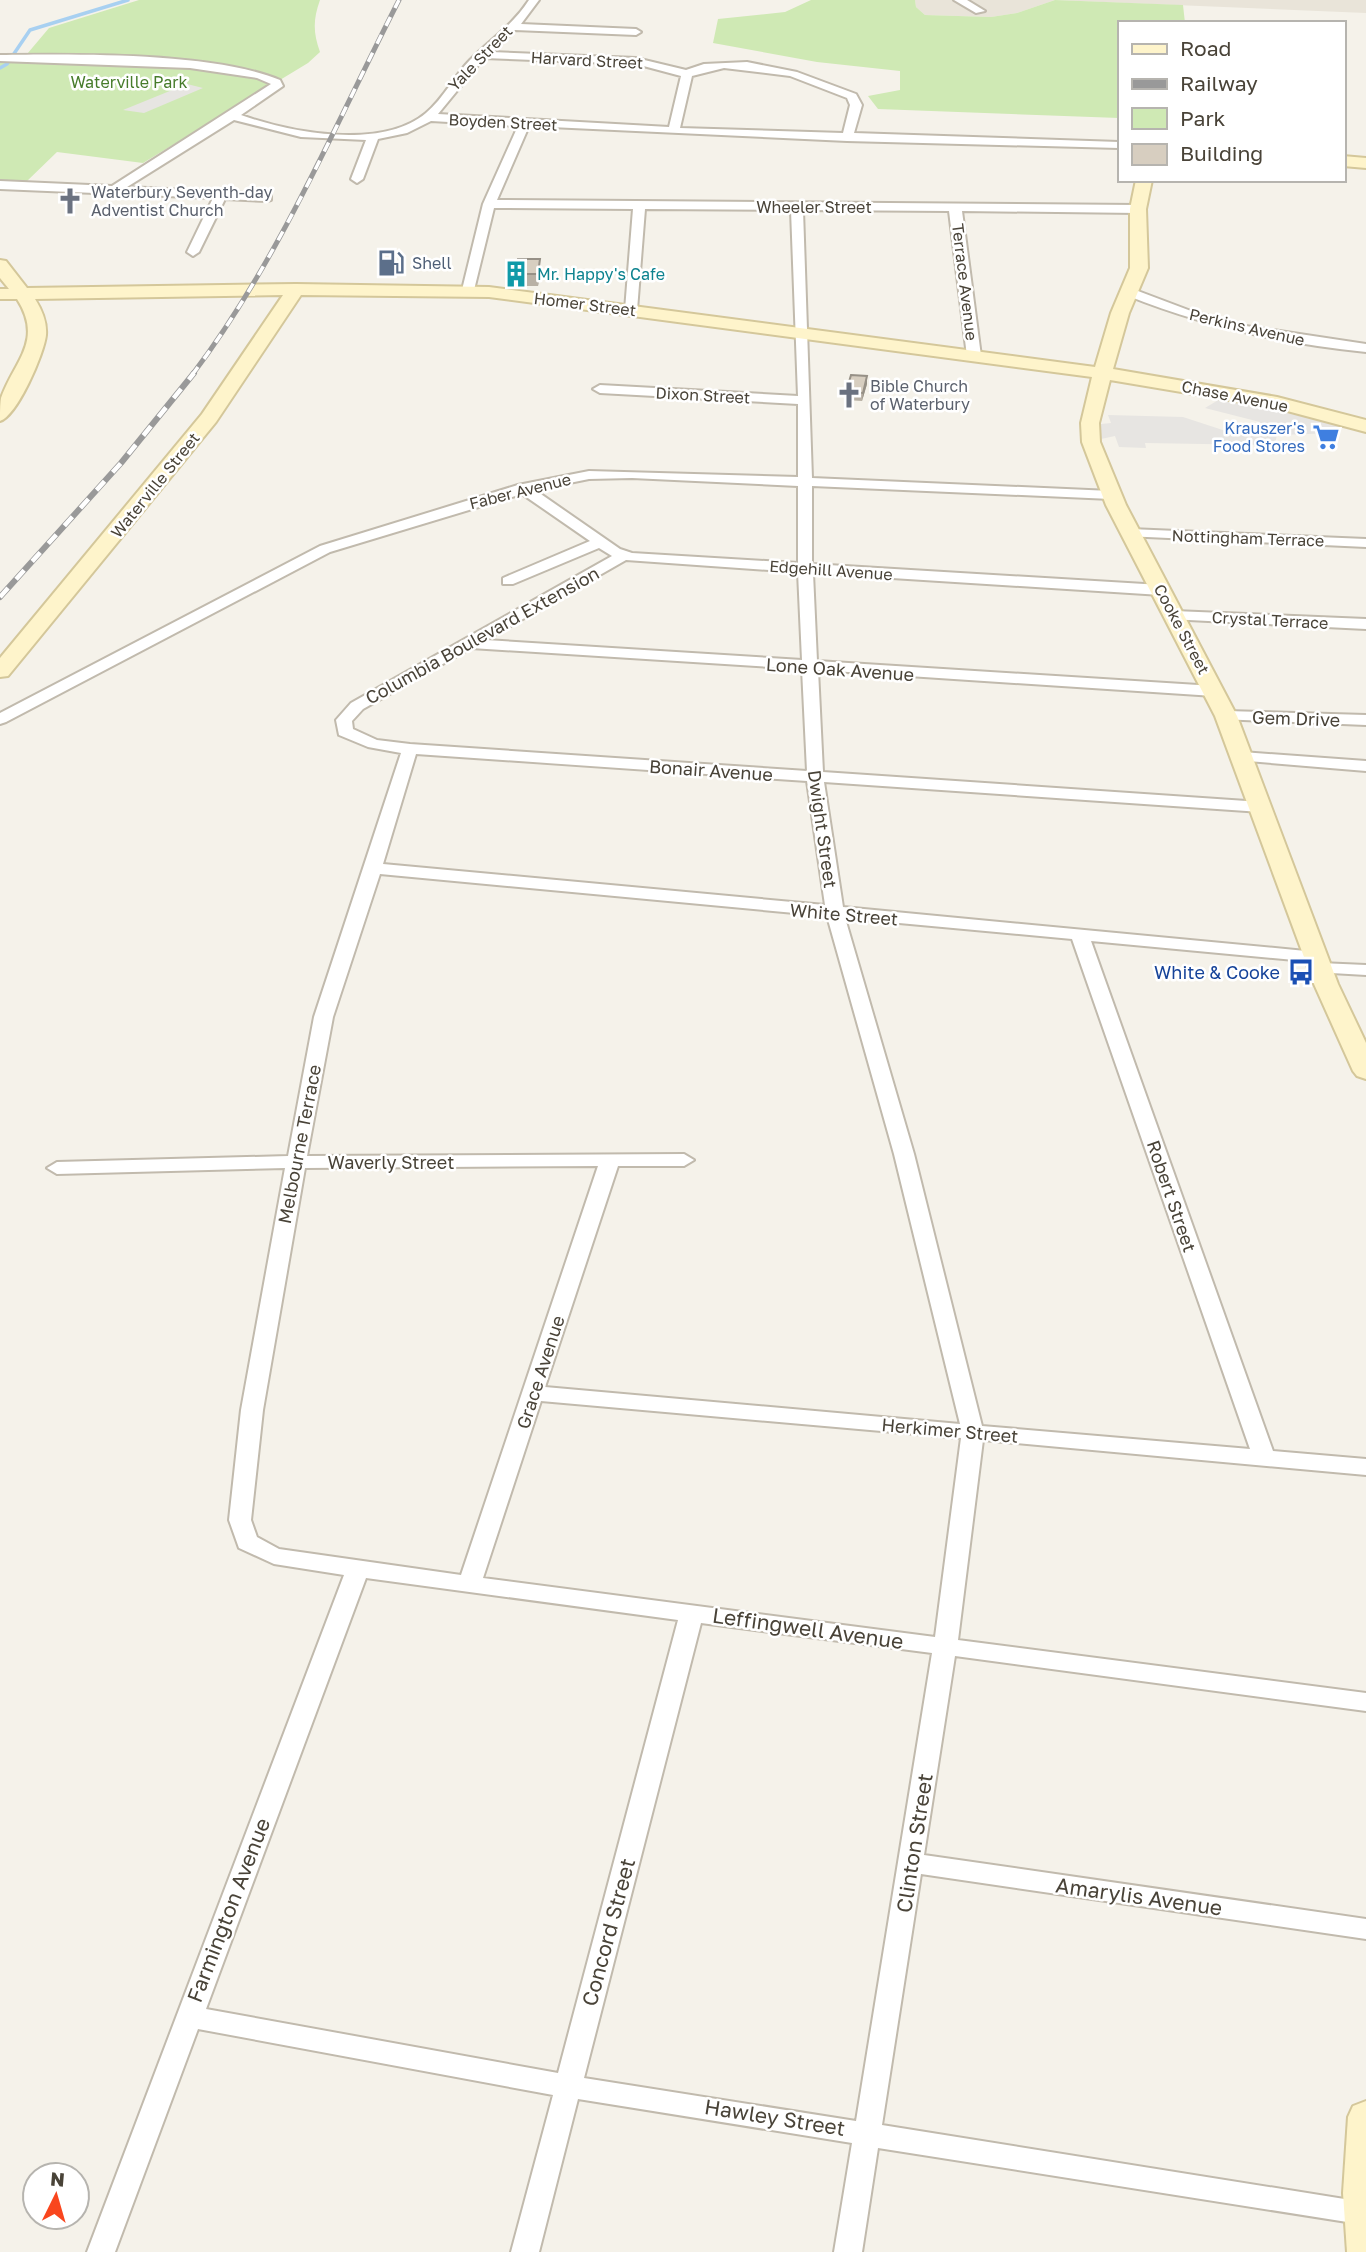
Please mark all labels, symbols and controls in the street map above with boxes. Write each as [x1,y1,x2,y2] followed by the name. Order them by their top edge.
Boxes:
[444,21,516,95] street label: Yale Street
[1118,21,1345,182] legend
[1180,35,1231,61] text: Road
[530,47,644,73] street label: Harvard Street
[1180,70,1258,96] text: Railway
[70,72,188,92] park label: Waterville Park
[1180,105,1226,131] text: Park
[448,109,558,135] street label: Boyden Street
[1180,140,1263,166] text: Building
[91,182,272,220] place label: Waterbury Seventh-day Adventist Church
[55,186,85,216] church icon: Waterbury Seventh-day Adventist Church
[756,197,872,217] street label: Wheeler Street
[948,222,982,342] street label: Terrace Avenue
[376,248,406,278] fuel station icon: Shell
[412,253,452,273] place label: Shell
[501,259,531,289] building icon: Mr. Happy's Cafe
[537,264,665,284] place label: Mr. Happy's Cafe
[533,288,637,320] street label: Homer Street
[1187,304,1307,350] street label: Perkins Avenue
[870,376,970,414] place label: Bible Church of Waterbury
[1180,376,1290,416] street label: Chase Avenue
[834,380,864,410] church icon: Bible Church of Waterbury
[655,383,751,407] street label: Dixon Street
[1213,418,1305,456] place label: Krauszer's Food Stores
[1311,422,1341,452] supermarket icon: Krauszer's Food Stores
[106,428,204,542] street label: Waterville Street
[467,469,573,513] street label: Faber Avenue
[1171,525,1325,551] street label: Nottingham Terrace
[769,556,893,584] street label: Edgehill Avenue
[361,561,603,709] street label: Columbia Boulevard Extension
[1150,580,1214,678] street label: Cooke Street
[1211,607,1329,633] street label: Crystal Terrace
[765,653,915,685] street label: Lone Oak Avenue
[1252,705,1340,731] street label: Gem Drive
[648,755,774,785] street label: Bonair Avenue
[804,769,842,889] street label: Dwight Street
[789,898,899,930] street label: White Street
[1286,957,1316,987] bus stop icon: White & Cooke
[1154,961,1280,983] place label: White & Cooke
[273,1063,325,1225] street label: Melbourne Terrace
[1143,1137,1201,1255] street label: Robert Street
[328,1151,454,1173] street label: Waverly Street
[511,1312,569,1432] street label: Grace Avenue
[881,1413,1019,1447] street label: Herkimer Street
[711,1602,905,1654] street label: Leffingwell Avenue
[890,1771,938,1915] street label: Clinton Street
[181,1814,275,2006] street label: Farmington Avenue
[576,1855,640,2009] street label: Concord Street
[1054,1871,1224,1921] street label: Amarylis Avenue
[703,2093,847,2141] street label: Hawley Street
[21,2161,91,2231] north arrow
[49,2166,66,2191] text: N

